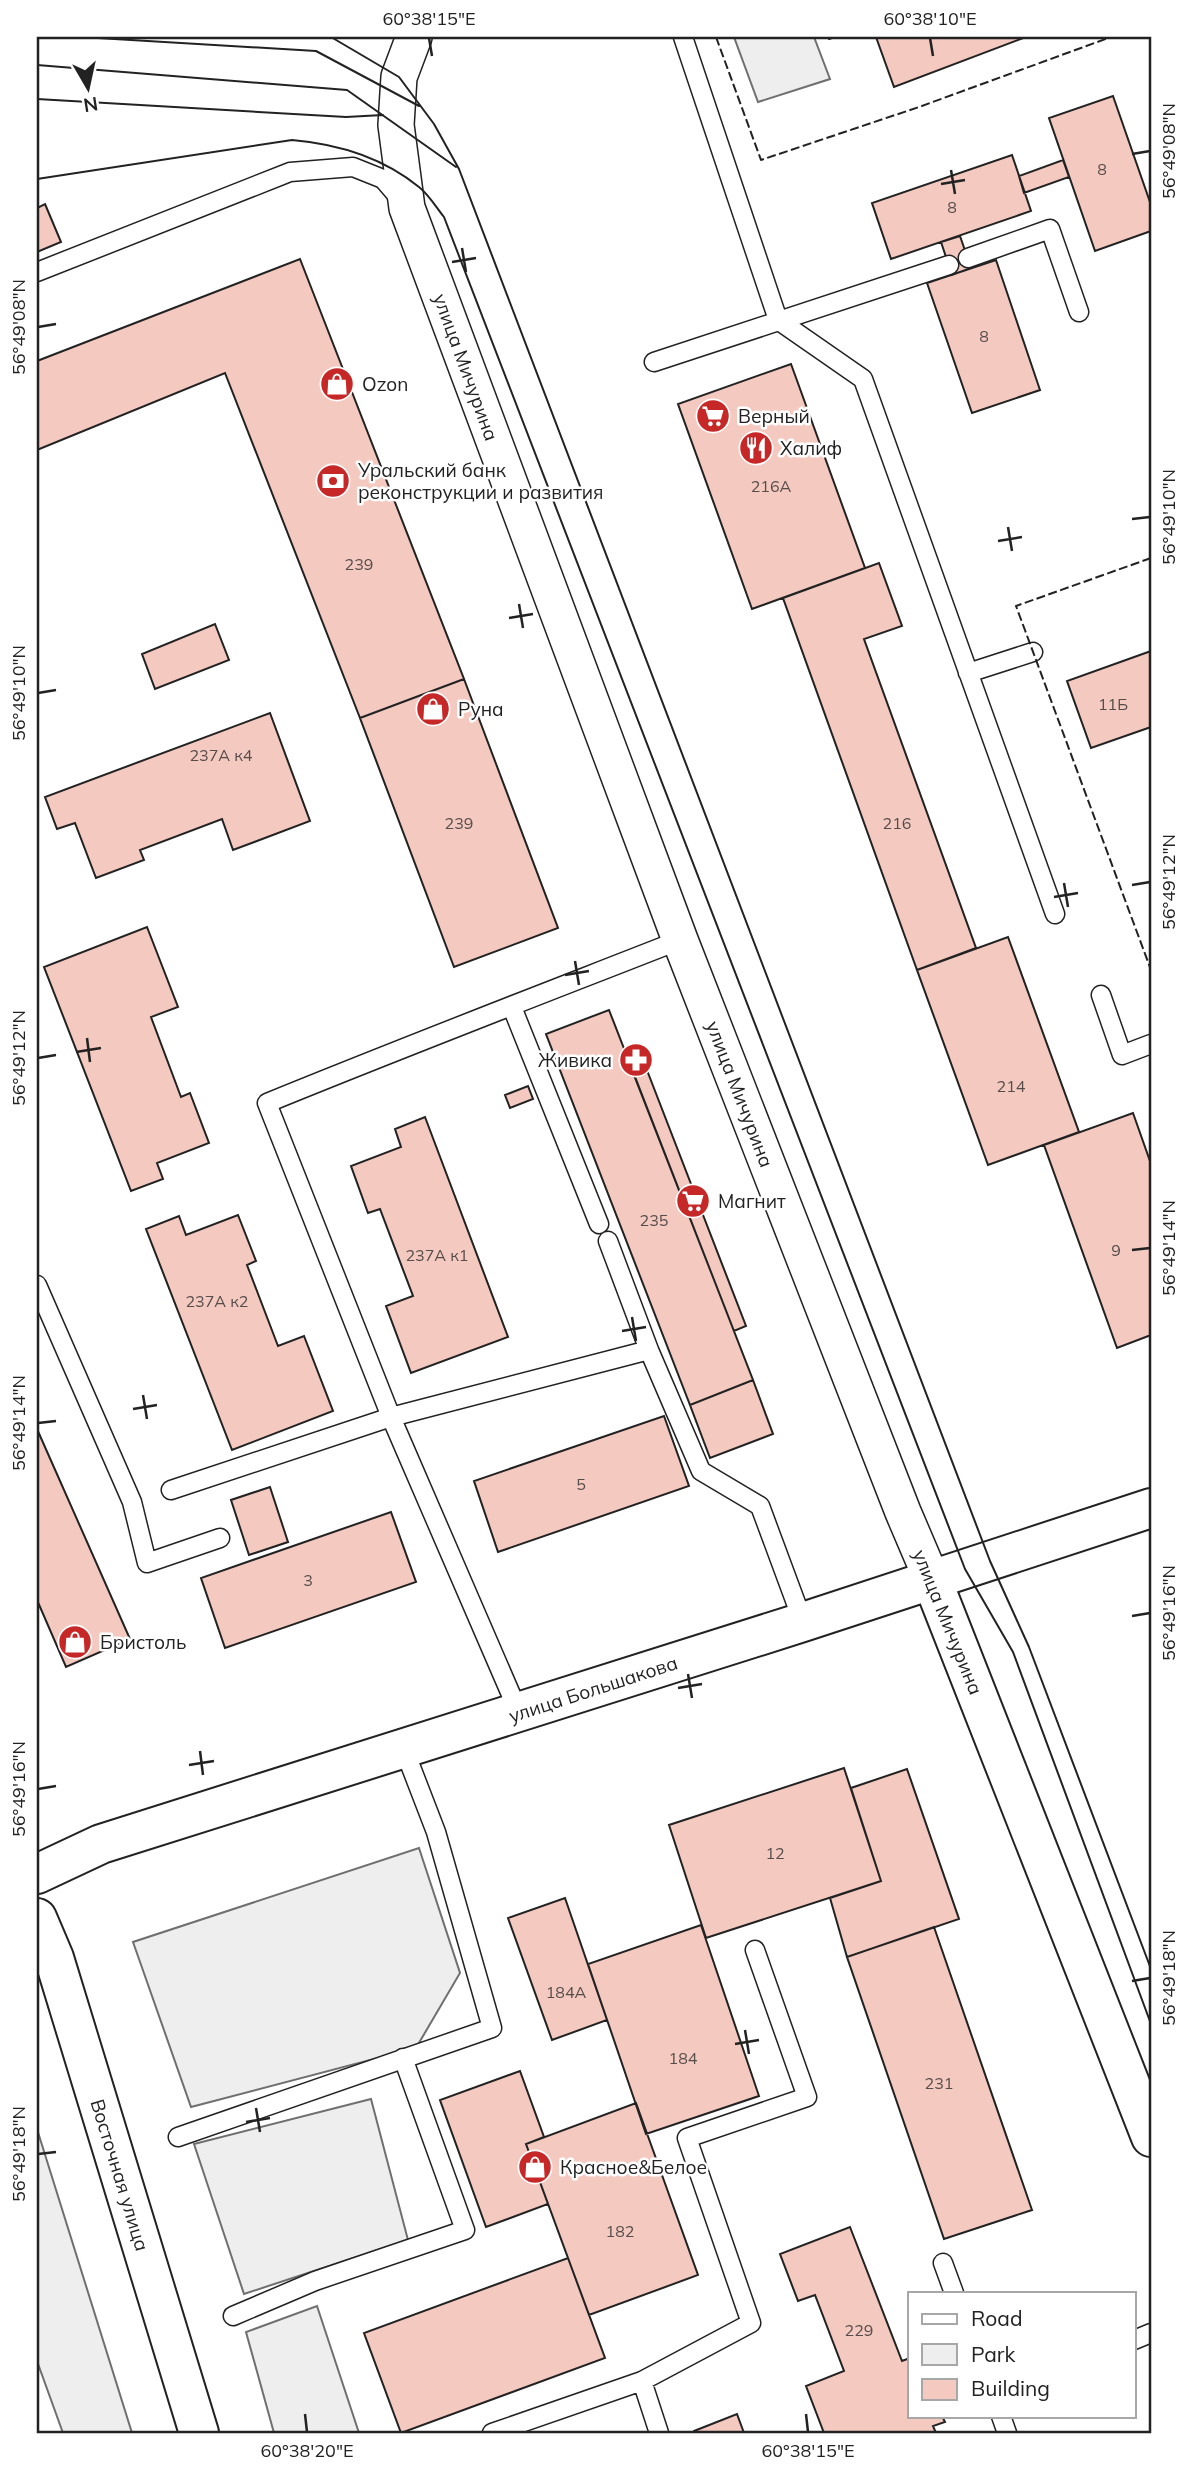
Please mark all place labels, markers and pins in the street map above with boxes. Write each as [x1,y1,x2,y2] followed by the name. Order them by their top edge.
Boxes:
[318,365,356,403] shop icon: Ozon
[362,372,408,396] place label: Ozon
[694,397,732,435] supermarket icon: Верный
[738,404,810,428] place label: Верный
[737,429,775,467] restaurant icon: Халиф
[780,436,842,460] place label: Халиф
[357,458,604,504] place label: Уральский банк реконструкции и развития
[314,462,352,500] bank icon: Уральский банк реконструкции и развития
[414,690,452,728] shop icon: Руна
[458,697,504,721] place label: Руна
[617,1041,655,1079] pharmacy icon: Живика
[538,1048,612,1072] place label: Живика
[674,1182,712,1220] supermarket icon: Магнит
[718,1189,786,1213] place label: Магнит
[56,1623,94,1661] shop icon: Бристоль
[100,1630,186,1654] place label: Бристоль
[516,2148,554,2186] shop icon: Красное&Белое
[560,2155,707,2179] place label: Красное&Белое

